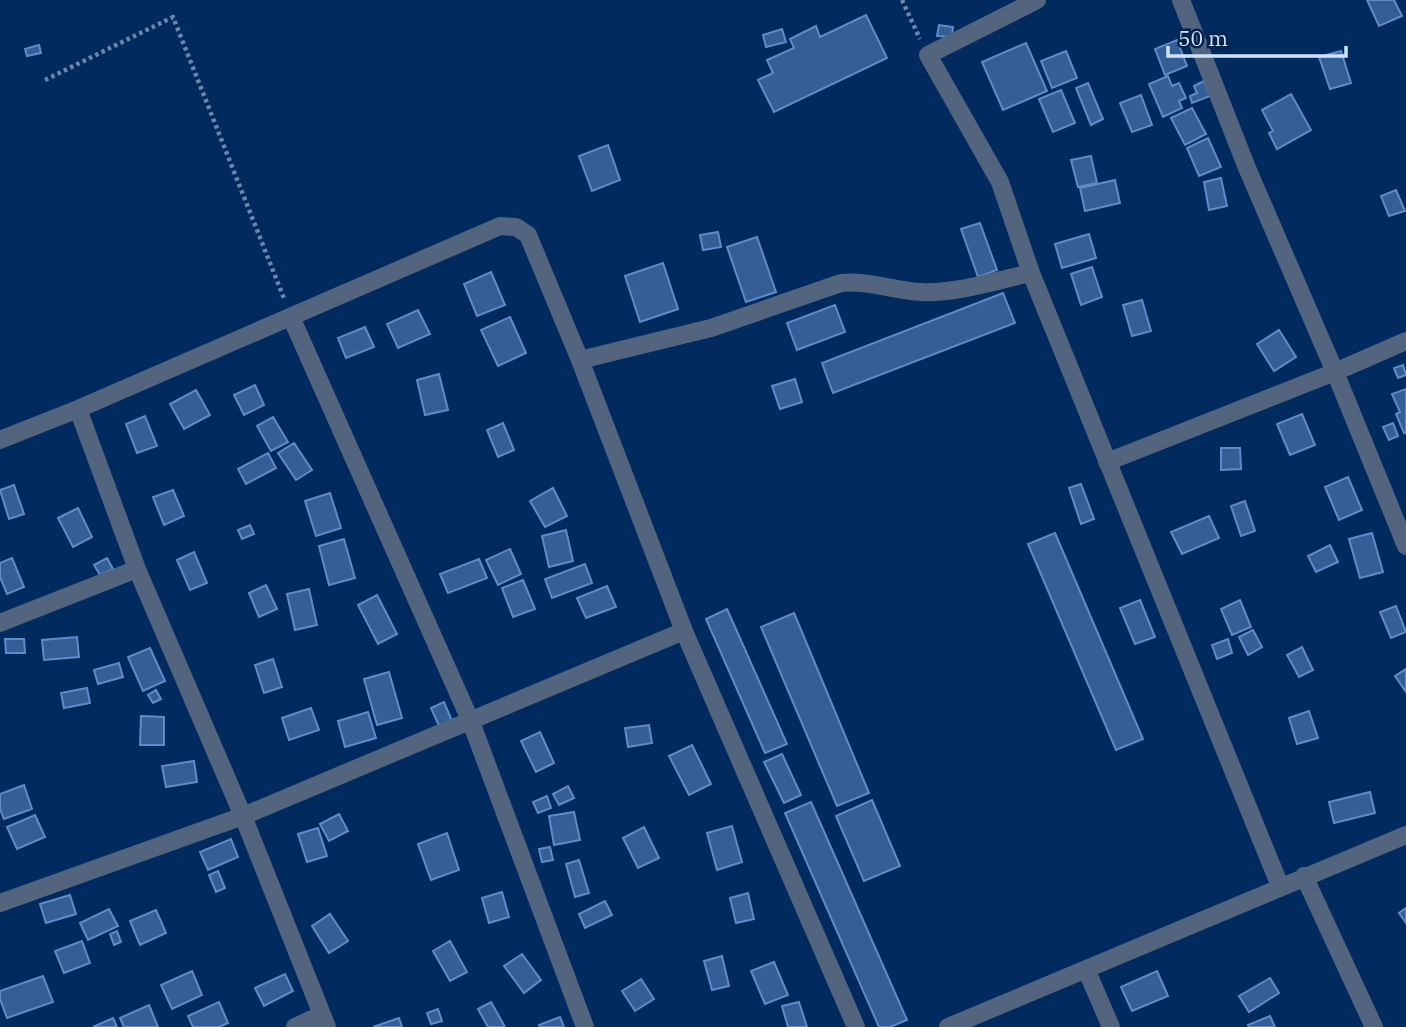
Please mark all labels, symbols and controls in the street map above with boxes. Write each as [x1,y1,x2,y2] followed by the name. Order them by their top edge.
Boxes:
[1168,14,1346,58] scale bar
[1178,24,1228,52] text: 50 m

